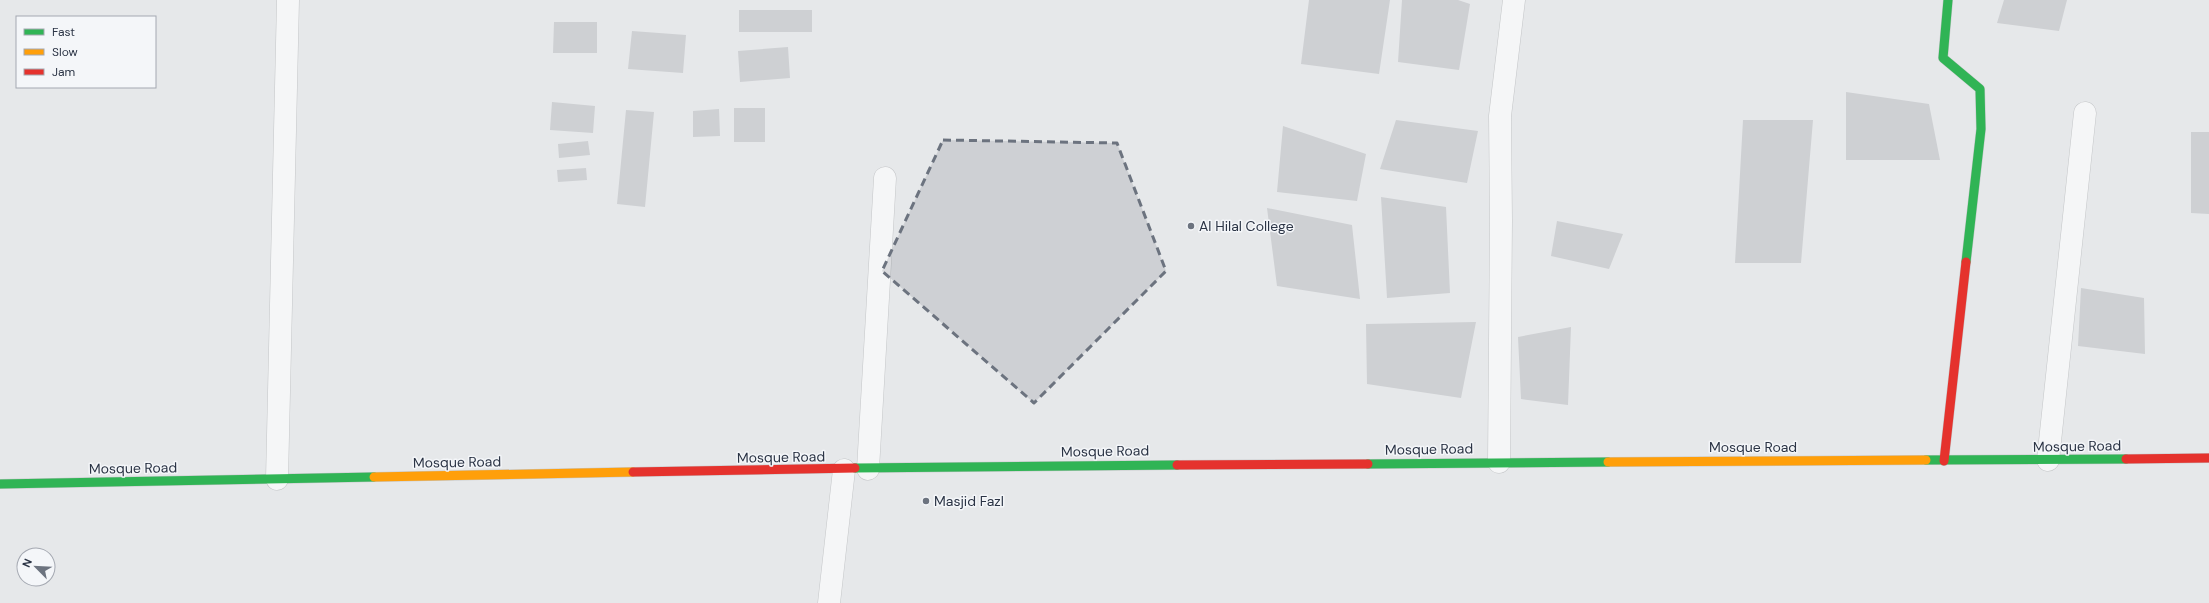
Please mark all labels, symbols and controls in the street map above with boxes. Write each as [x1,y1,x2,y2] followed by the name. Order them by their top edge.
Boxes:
[16,16,156,88] legend
[52,24,75,40] text: Fast
[52,44,78,60] text: Slow
[52,64,75,80] text: Jam
[1199,217,1294,235] place label: Al Hilal College
[1186,221,1196,231] marker: Al Hilal College
[2033,436,2121,456] street label: Mosque Road
[1709,438,1797,456] street label: Mosque Road
[1385,439,1473,459] street label: Mosque Road
[1061,441,1149,461] street label: Mosque Road
[737,447,825,467] street label: Mosque Road
[413,452,501,472] street label: Mosque Road
[89,458,177,478] street label: Mosque Road
[934,492,1004,510] place label: Masjid Fazl
[921,496,931,506] marker: Masjid Fazl
[16,547,56,587] north arrow
[19,556,35,569] text: N

